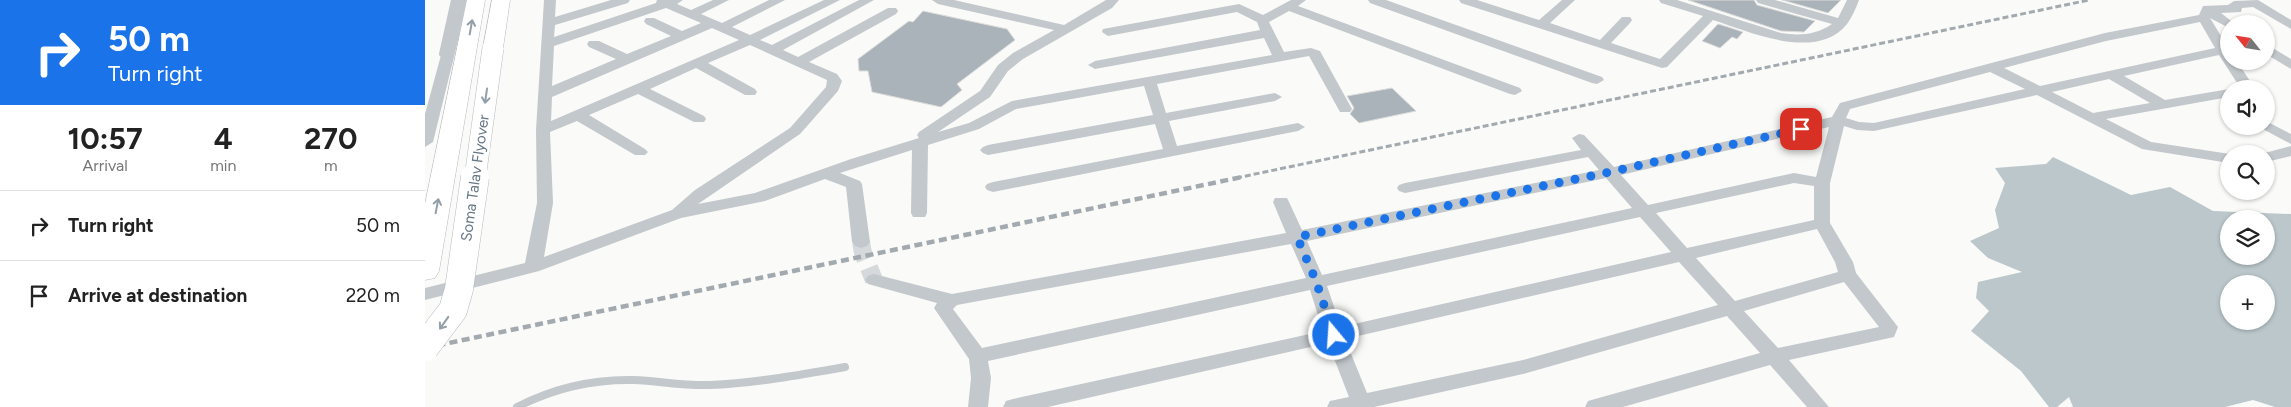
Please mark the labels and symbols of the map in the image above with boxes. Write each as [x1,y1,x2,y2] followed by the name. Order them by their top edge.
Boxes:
[2220,15,2275,70] north arrow
[466,19,476,35] one-way arrow
[481,88,491,104] one-way arrow
[1780,108,1822,150] pin
[457,113,493,243] street label: Soma Talav Flyover
[433,198,443,214] one-way arrow
[1307,308,1359,360] position arrow
[439,316,449,330] one-way arrow

